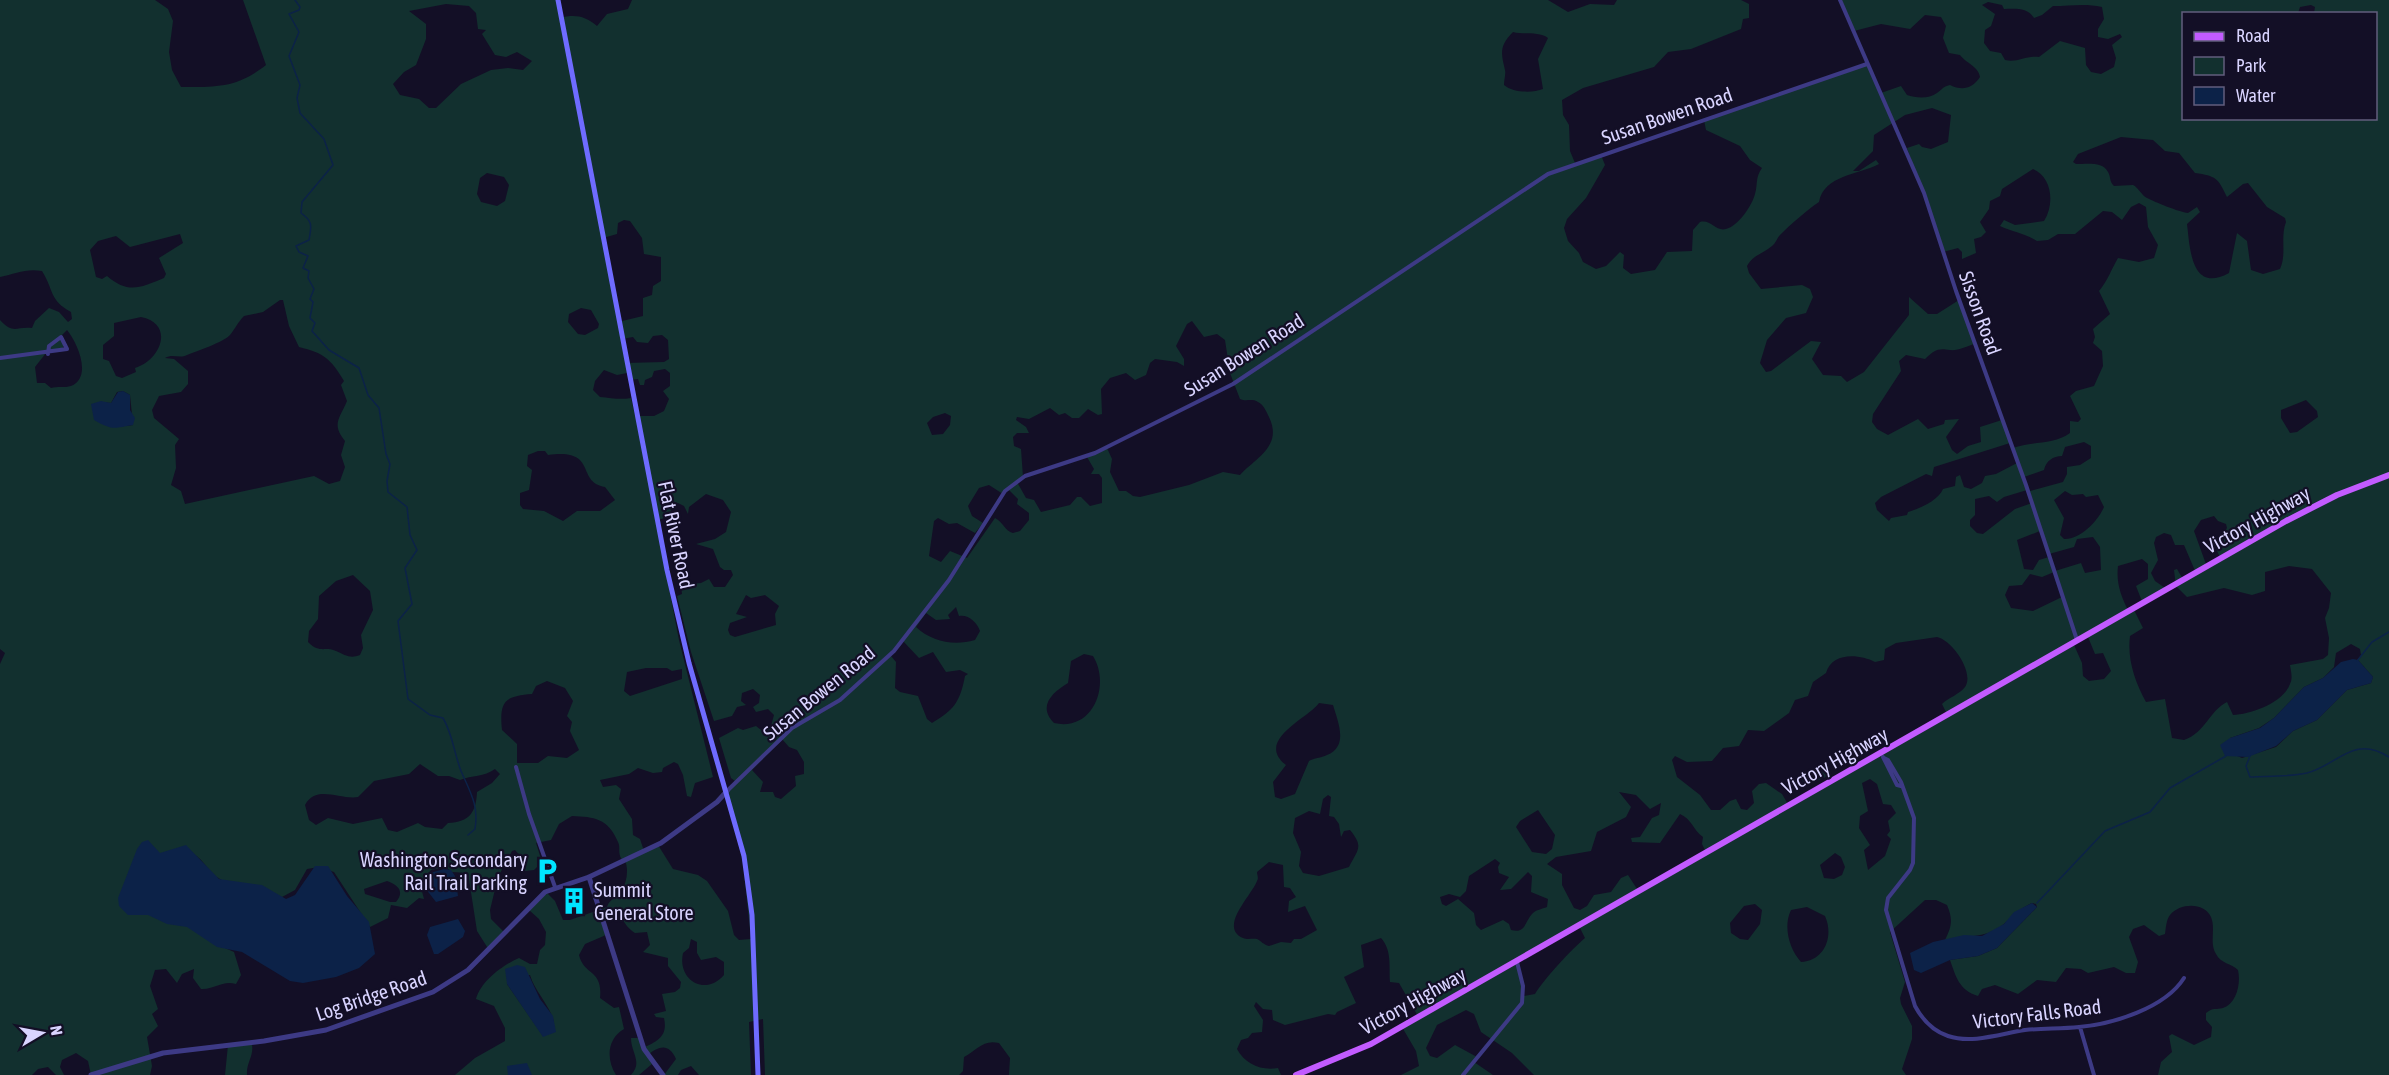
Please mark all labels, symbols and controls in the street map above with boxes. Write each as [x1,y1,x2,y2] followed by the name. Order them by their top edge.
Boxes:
[2182,12,2377,120] legend
[2236,25,2270,46] text: Road
[2236,55,2266,76] text: Park
[1598,82,1735,149] street label: Susan Bowen Road
[2236,85,2276,106] text: Water
[1955,268,2006,358] street label: Sisson Road
[1180,309,1308,401] street label: Susan Bowen Road
[654,479,699,591] street label: Flat River Road
[2200,481,2314,558] street label: Victory Highway
[758,641,879,745] street label: Susan Bowen Road
[1778,722,1892,799] street label: Victory Highway
[360,848,527,894] place label: Washington Secondary Rail Trail Parking
[532,856,562,886] parking icon: Washington Secondary Rail Trail Parking
[594,878,694,924] place label: Summit General Store
[559,886,589,916] building icon: Summit General Store
[1356,962,1470,1039] street label: Victory Highway
[312,966,429,1025] street label: Log Bridge Road
[1971,994,2102,1033] street label: Victory Falls Road
[12,1003,72,1063] north arrow
[47,1024,66,1037] text: N

